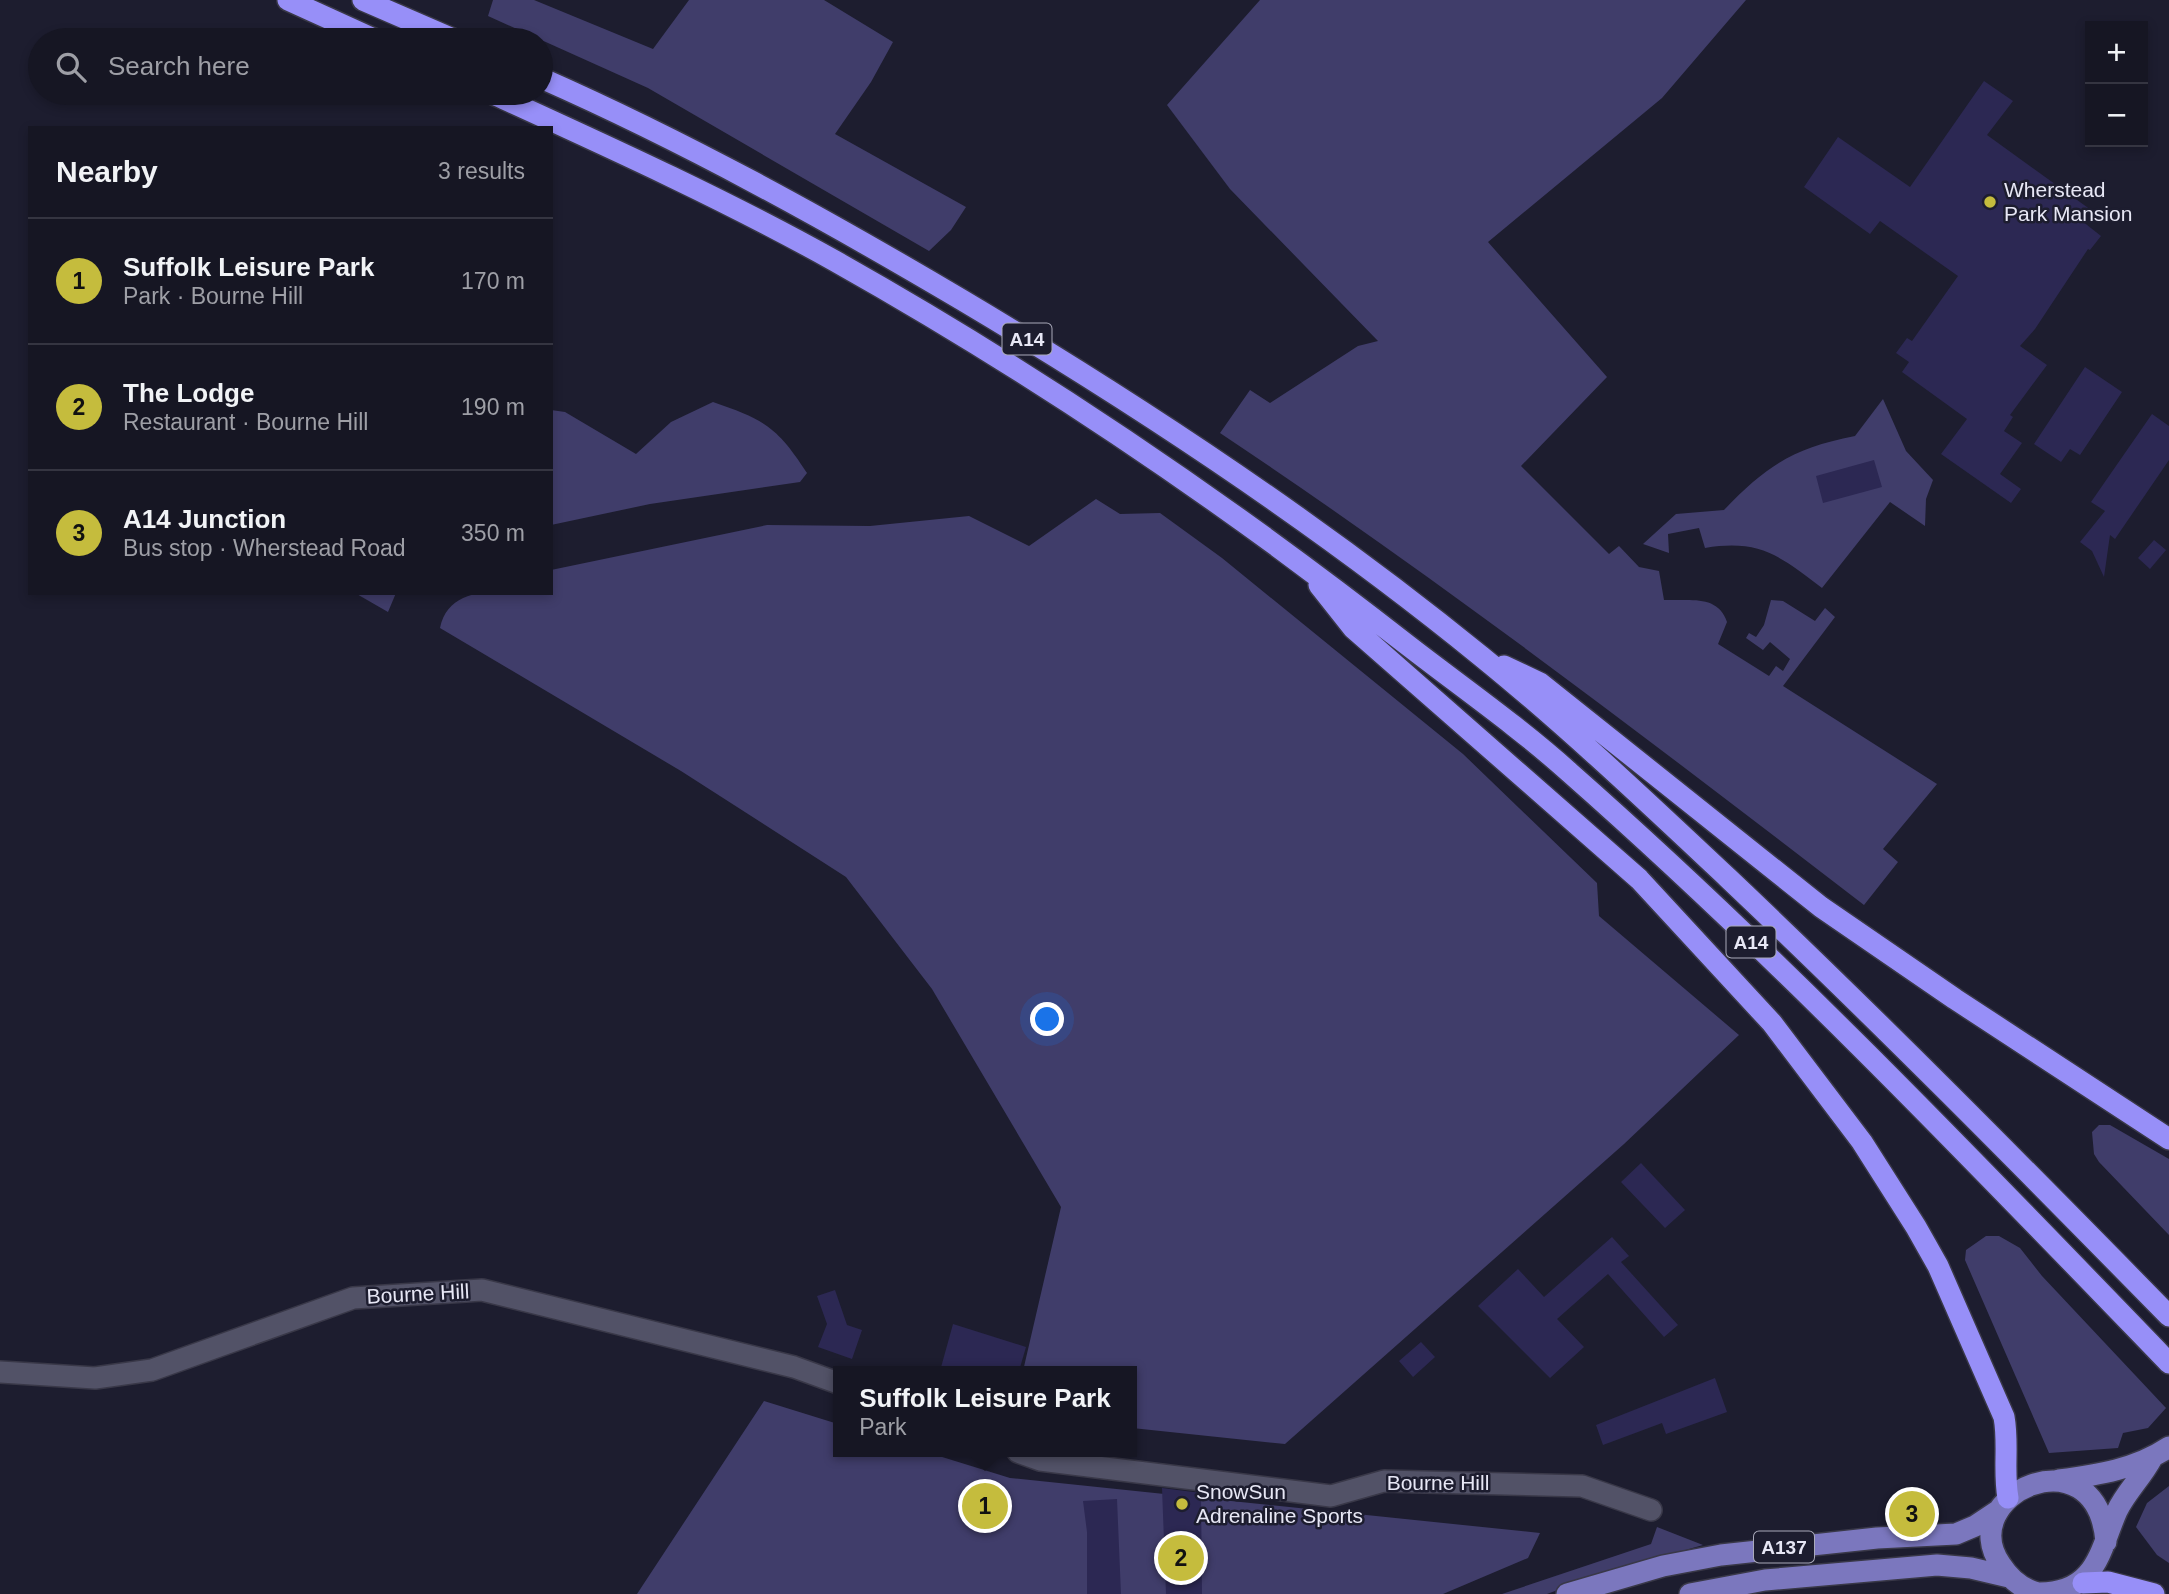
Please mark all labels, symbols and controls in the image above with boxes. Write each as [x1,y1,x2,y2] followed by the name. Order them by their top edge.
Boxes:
[2085,21,2148,147] map controls
[2085,21,2148,84] button: +
[28,28,553,105] search box
[52,48,90,86] icon: search
[108,51,250,81] text: Search here
[2085,84,2148,147] button: −
[56,155,158,188] text: Nearby
[438,158,525,184] text: 3 results
[2004,178,2132,225] place label: Wherstead Park Mansion
[1982,194,1998,210] marker: Wherstead Park Mansion
[123,252,374,282] text: Suffolk Leisure Park
[73,268,85,294] text: 1
[461,268,525,294] text: 170 m
[123,283,303,309] text: Park · Bourne Hill
[1002,324,1052,354] road number: A14
[123,378,254,408] text: The Lodge
[73,394,85,420] text: 2
[461,394,525,420] text: 190 m
[123,409,368,435] text: Restaurant · Bourne Hill
[123,504,286,534] text: A14 Junction
[73,520,85,546] text: 3
[461,520,525,546] text: 350 m
[123,535,406,561] text: Bus stop · Wherstead Road
[1726,926,1776,958] road number: A14
[1030,1002,1064,1036] your location
[366,1279,470,1308] street label: Bourne Hill
[833,1366,1137,1457] popup
[859,1383,1111,1413] text: Suffolk Leisure Park
[859,1414,907,1440] text: Park
[1387,1471,1489,1494] street label: Bourne Hill
[962,1480,1008,1532] pin: 1
[1196,1480,1363,1527] place label: SnowSun Adrenaline Sports
[1889,1488,1935,1540] pin: 3
[1174,1496,1190,1512] marker: SnowSun Adrenaline Sports
[1158,1532,1204,1584] pin: 2
[1754,1532,1814,1562] road number: A137

